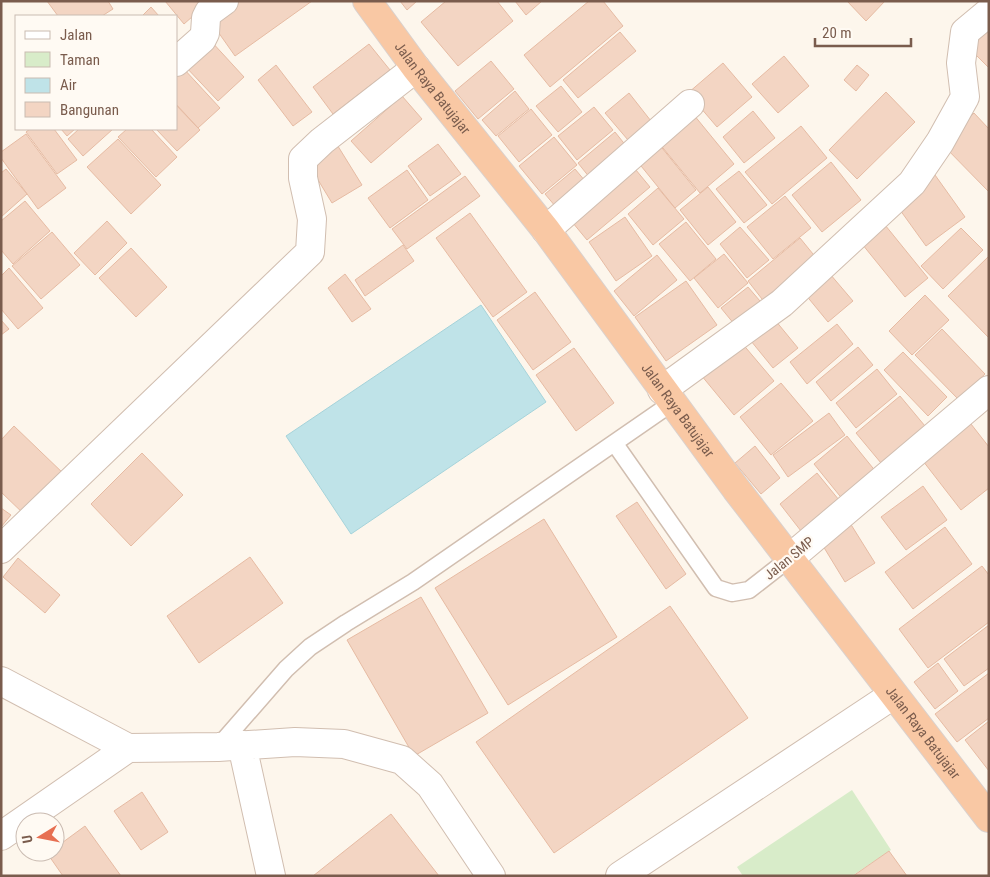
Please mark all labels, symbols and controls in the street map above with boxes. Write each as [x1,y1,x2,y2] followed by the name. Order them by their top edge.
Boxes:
[15,15,178,130] legend
[815,15,911,47] scale bar
[822,24,852,42] text: 20 m
[60,26,92,44] text: Jalan
[392,39,474,137] street label: Jalan Raya Batujajar
[60,51,100,69] text: Taman
[60,76,77,94] text: Air
[60,101,119,119] text: Bangunan
[638,360,718,460] street label: Jalan Raya Batujajar
[761,533,817,583] street label: Jalan SMP
[883,683,964,782] street label: Jalan Raya Batujajar
[15,812,65,862] north arrow
[19,834,36,845] text: U

